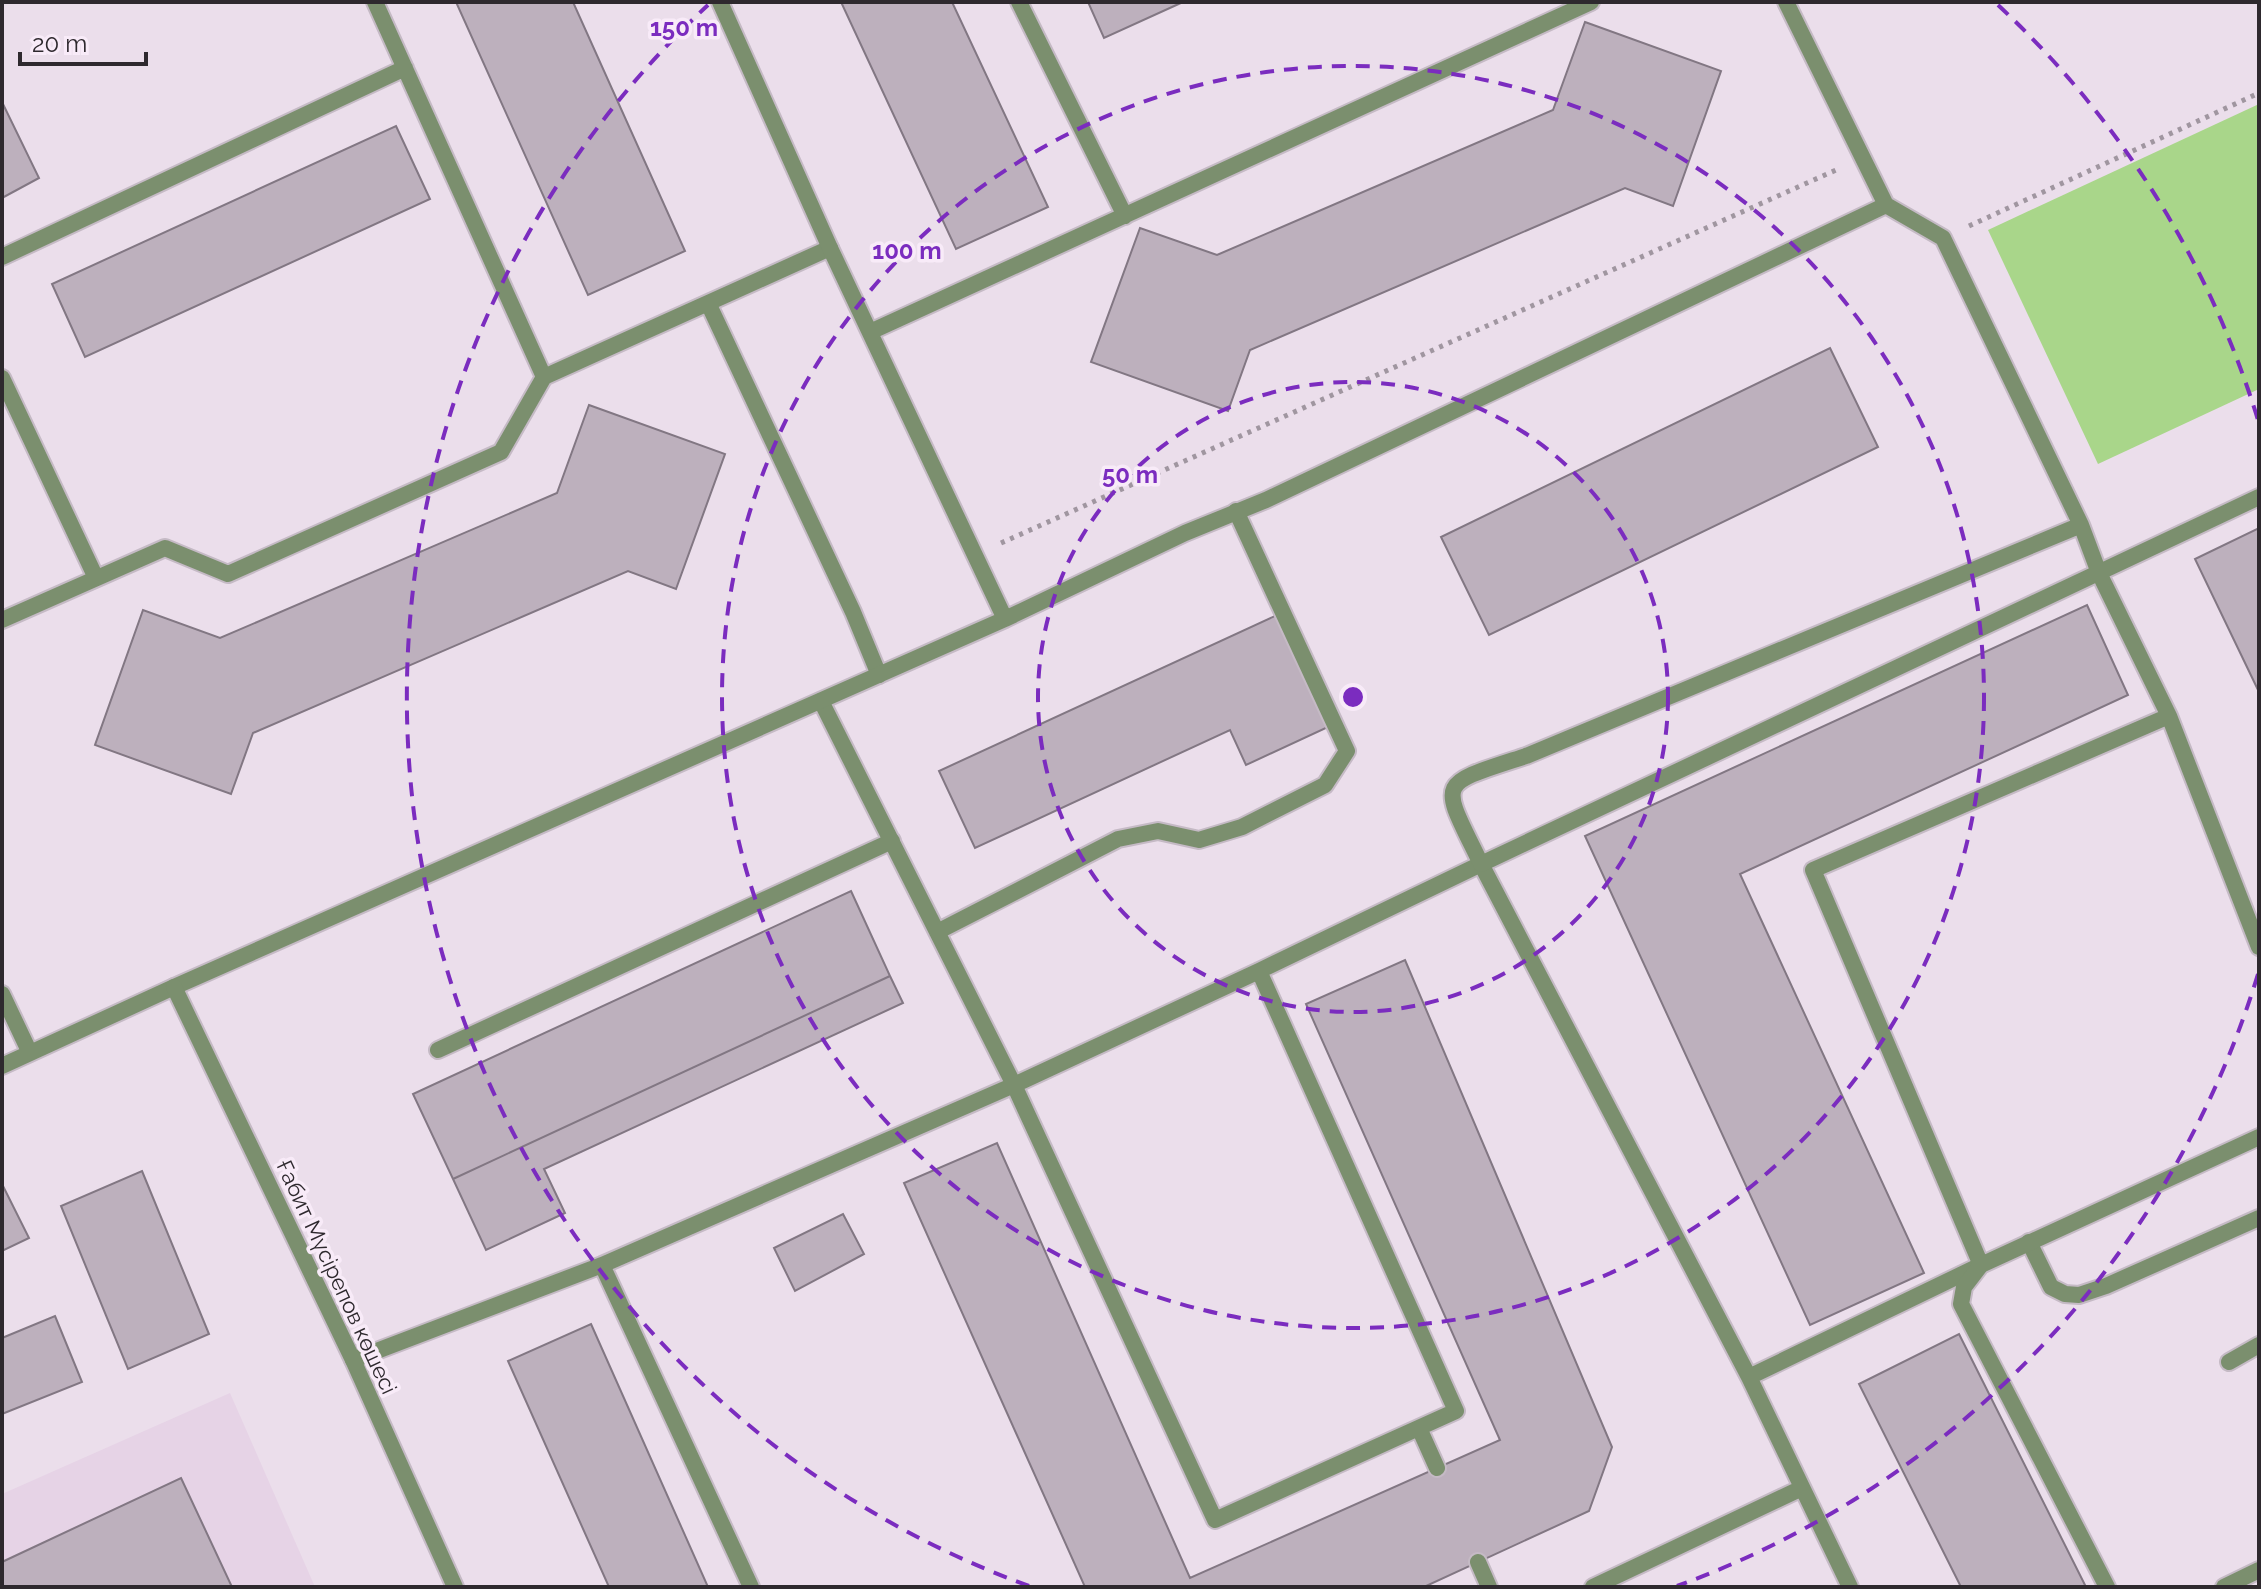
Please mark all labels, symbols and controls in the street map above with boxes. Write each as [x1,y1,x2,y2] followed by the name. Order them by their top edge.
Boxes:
[650,13,718,42] text: 150 m
[20,16,146,66] scale bar
[32,29,87,58] text: 20 m
[872,236,942,265] text: 100 m
[1102,460,1158,489] text: 50 m
[1339,683,1367,711] centre of rings
[271,1156,403,1398] street label: Ғабит Мүсірепов көшесі

